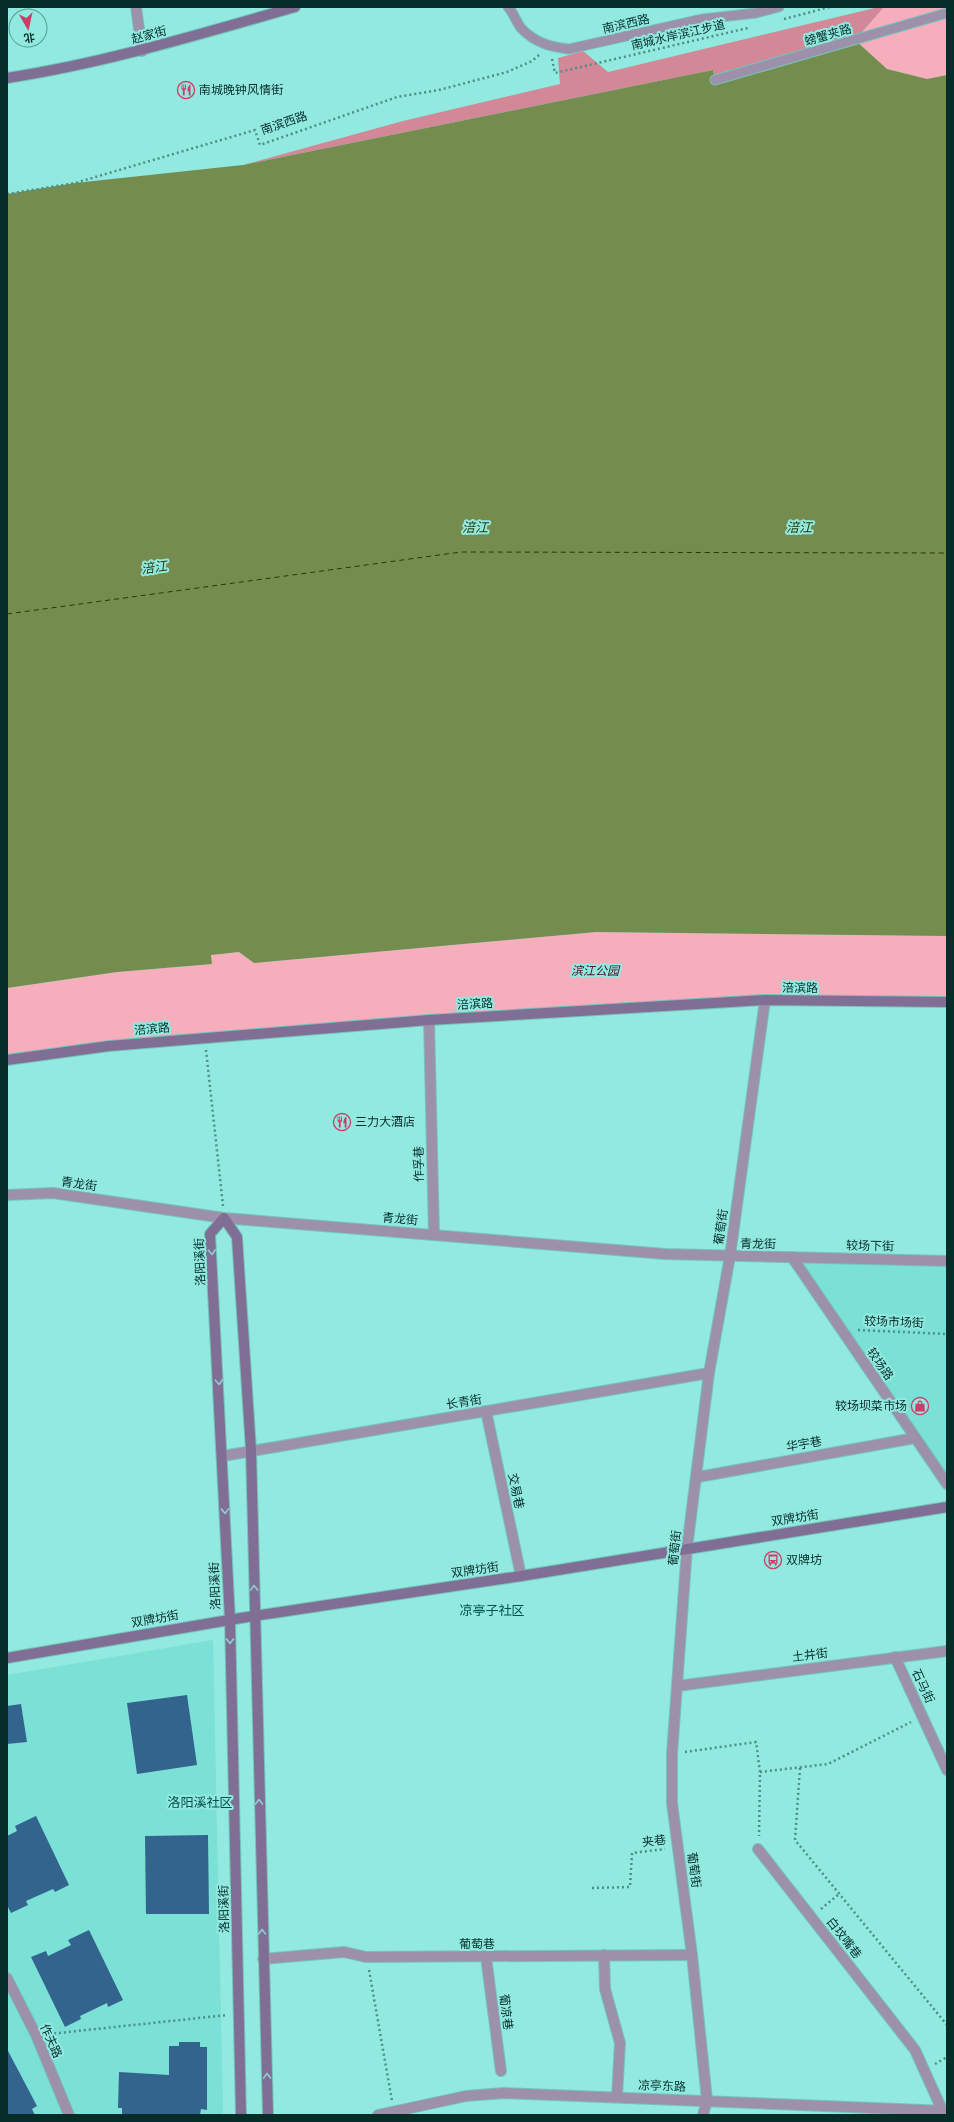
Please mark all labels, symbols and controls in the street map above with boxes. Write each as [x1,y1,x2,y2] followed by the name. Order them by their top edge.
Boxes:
[8,8,48,48] north arrow
[601,11,651,36] street label: 南滨西路
[629,16,726,53] street label: 南城水岸滨江步道
[803,21,853,48] street label: 螃蟹夹路
[130,23,168,46] street label: 赵家街
[23,30,36,46] text: 北
[176,80,196,100] restaurant icon: 南城晚钟风情街
[199,82,283,97] place label: 南城晚钟风情街
[259,108,309,137] street label: 南滨西路
[462,519,490,536] water label: 涪江
[786,519,814,536] water label: 涪江
[140,557,170,578] water label: 涪江
[571,963,621,978] park label: 滨江公园
[782,980,818,995] street label: 涪滨路
[457,995,493,1012] street label: 涪滨路
[133,1019,171,1038] street label: 涪滨路
[332,1112,352,1132] restaurant icon: 三力大酒店
[355,1114,415,1129] place label: 三力大酒店
[411,1146,426,1182] street label: 作孚巷
[60,1174,98,1193] street label: 青龙街
[711,1208,730,1246] street label: 葡萄街
[381,1209,419,1228] street label: 青龙街
[740,1236,776,1251] street label: 青龙街
[191,1238,208,1286] street label: 洛阳溪街
[846,1238,894,1253] street label: 较场下街
[207,1249,216,1255] one-way arrow
[864,1313,924,1330] street label: 较场市场街
[864,1345,897,1383] street label: 较场路
[214,1379,223,1385] one-way arrow
[445,1391,483,1412] street label: 长青街
[910,1396,930,1416] shop icon: 较场坝菜市场
[835,1398,907,1413] place label: 较场坝菜市场
[785,1433,823,1454] street label: 华宇巷
[505,1472,528,1510] street label: 交易巷
[770,1506,820,1529] street label: 双牌坊街
[221,1508,230,1514] one-way arrow
[665,1529,684,1567] street label: 葡萄街
[763,1550,783,1570] bus stop icon: 双牌坊
[786,1552,822,1567] place label: 双牌坊
[450,1559,500,1580] street label: 双牌坊街
[206,1562,223,1610] street label: 洛阳溪街
[250,1585,258,1591] one-way arrow
[459,1602,525,1619] district label: 凉亭子社区
[130,1607,180,1630] street label: 双牌坊街
[226,1638,235,1644] one-way arrow
[791,1645,829,1664] street label: 土井街
[909,1666,938,1705] street label: 石马街
[167,1794,233,1811] district label: 洛阳溪社区
[255,1799,263,1805] one-way arrow
[641,1832,667,1849] street label: 夹巷
[685,1851,704,1889] street label: 葡萄街
[216,1885,231,1933] street label: 洛阳溪街
[824,1914,865,1961] street label: 白坟嘴巷
[258,1929,266,1935] one-way arrow
[459,1936,495,1951] street label: 葡萄巷
[497,1993,516,2031] street label: 葡凉巷
[37,2021,66,2060] street label: 作夫路
[262,2073,271,2079] one-way arrow
[638,2077,686,2094] street label: 凉亭东路

